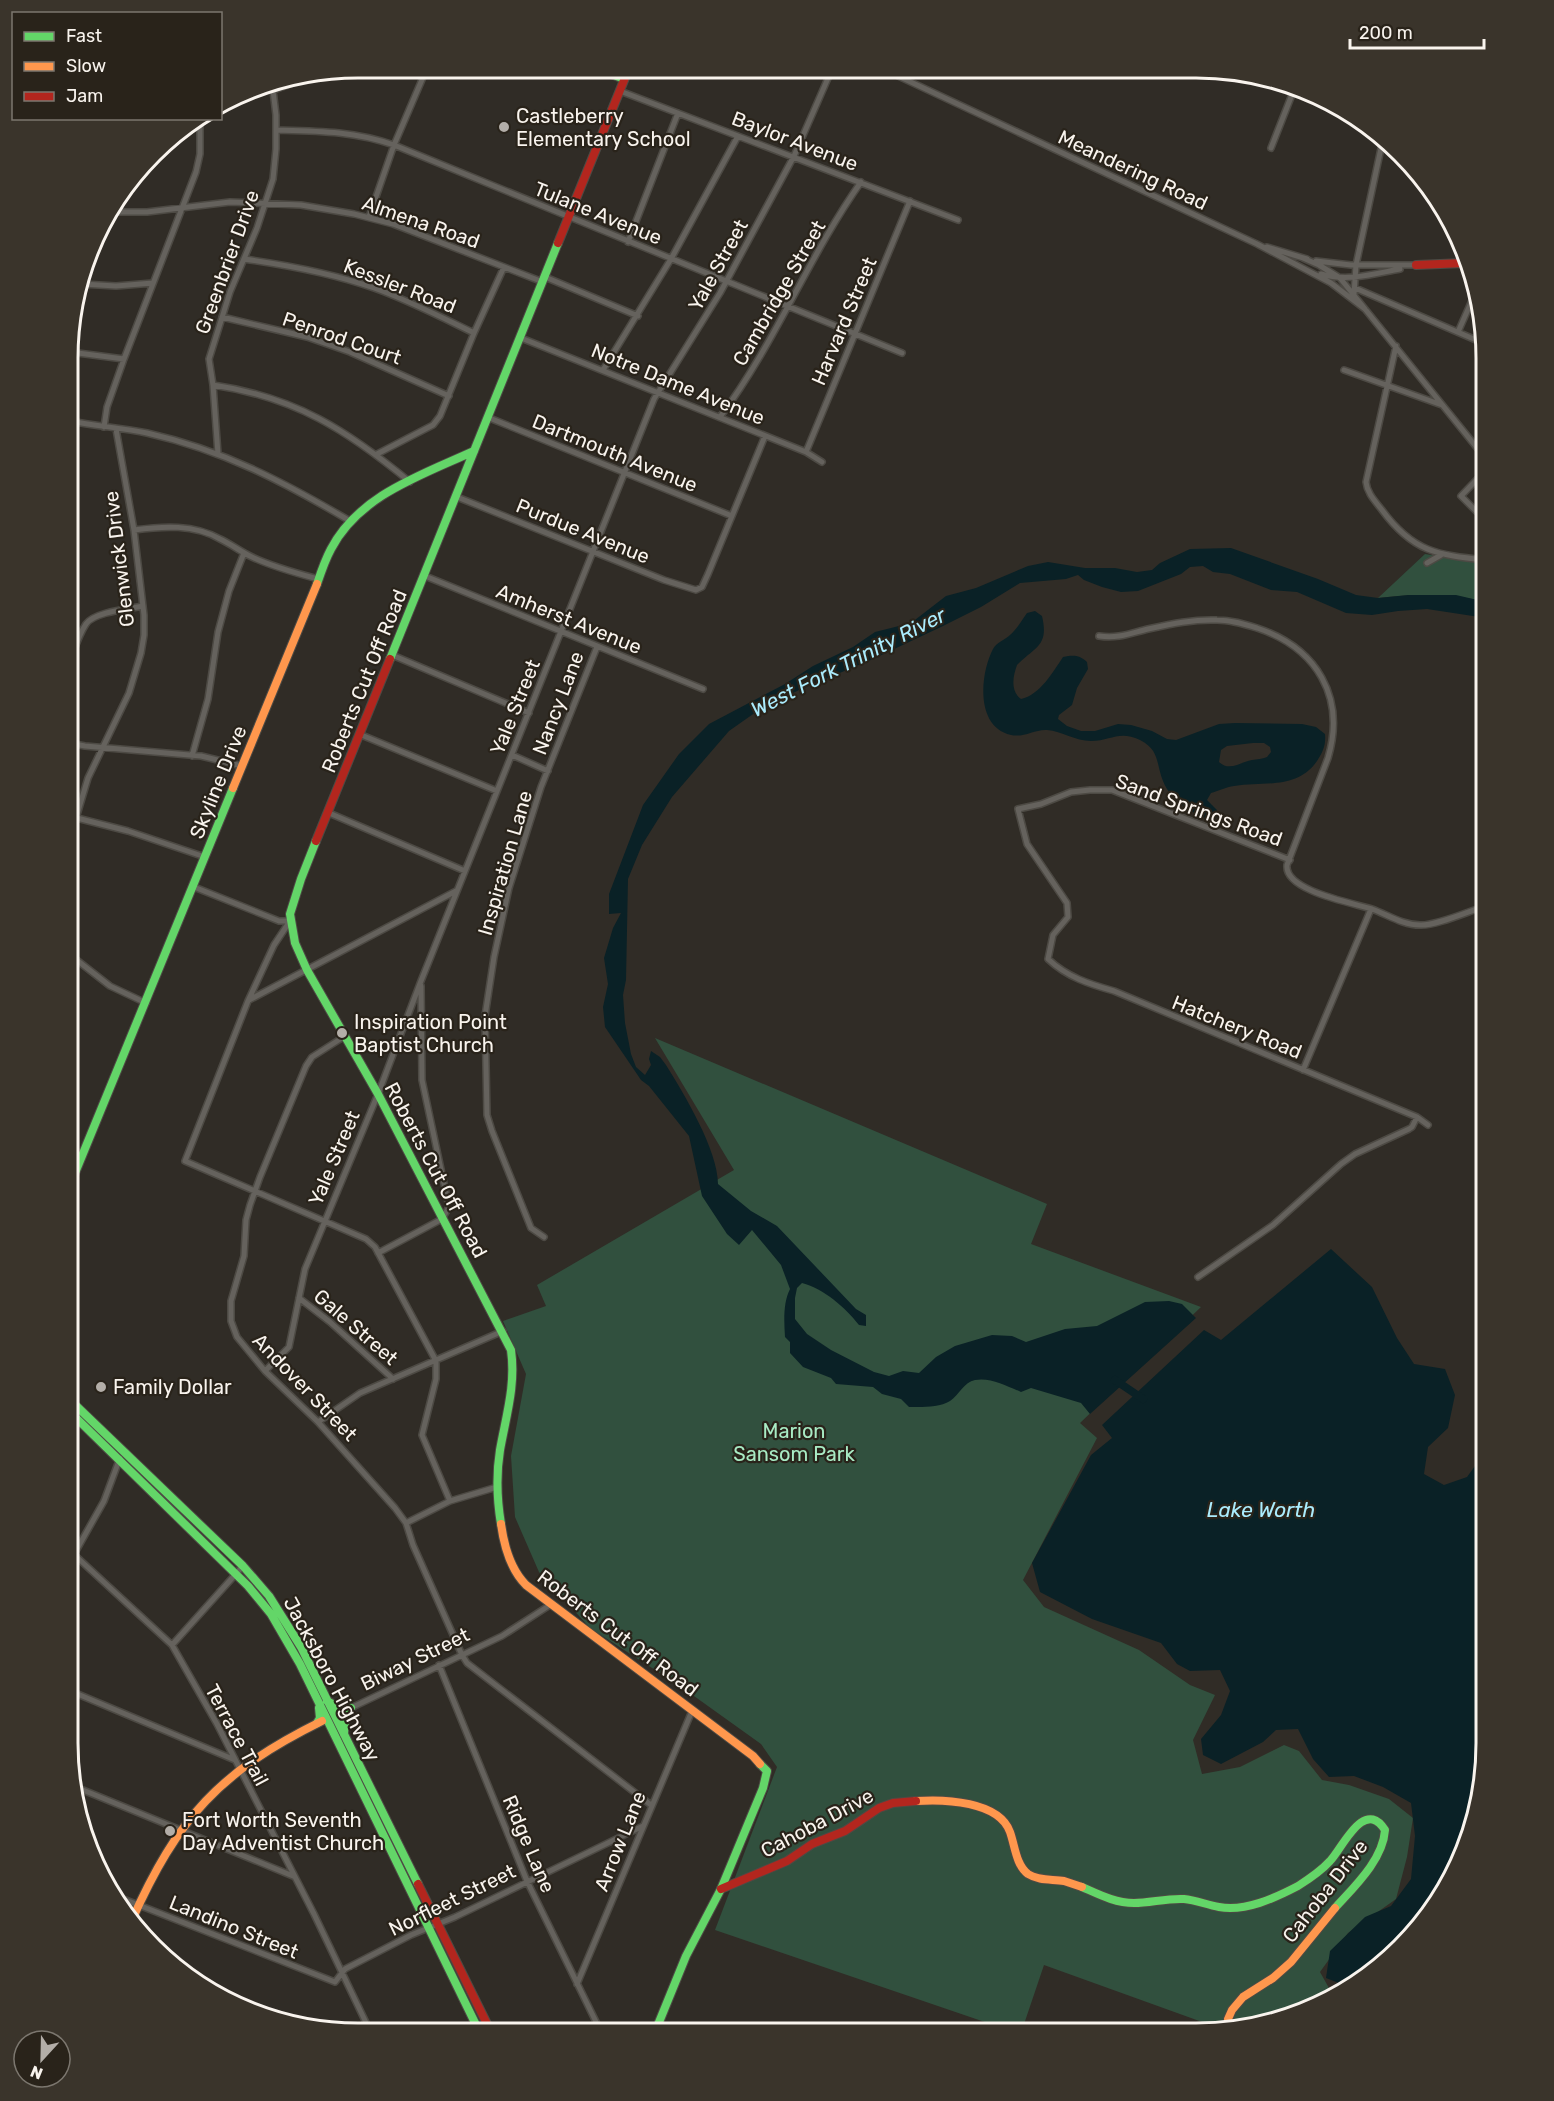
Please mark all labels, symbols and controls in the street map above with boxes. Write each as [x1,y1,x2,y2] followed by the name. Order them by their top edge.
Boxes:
[12,12,222,120] legend
[1350,12,1484,50] scale bar
[1359,22,1413,44] text: 200 m
[66,25,102,47] text: Fast
[66,55,106,77] text: Slow
[66,85,103,107] text: Jam
[516,104,691,151] place label: Castleberry Elementary School
[729,106,861,176] street label: Baylor Avenue
[497,120,511,134] marker: Castleberry Elementary School
[1054,125,1212,215] street label: Meandering Road
[531,176,665,250] street label: Tulane Avenue
[190,187,264,337] street label: Greenbrier Drive
[359,191,483,253] street label: Almena Road
[683,215,753,315] street label: Yale Street
[728,216,831,370] street label: Cambridge Street
[806,253,882,389] street label: Harvard Street
[340,254,460,318] street label: Kessler Road
[279,306,405,370] street label: Penrod Court
[588,338,768,430] street label: Notre Dame Avenue
[529,409,701,497] street label: Dartmouth Avenue
[99,490,139,628] street label: Glenwick Drive
[513,493,653,569] street label: Purdue Avenue
[493,579,645,659] street label: Amherst Avenue
[316,586,412,776] street label: Roberts Cut Off Road
[746,602,950,722] water label: West Fork Trinity River
[527,648,589,758] street label: Nancy Lane
[485,656,545,758] street label: Yale Street
[184,722,252,842] street label: Skyline Drive
[1112,769,1286,851] street label: Sand Springs Road
[473,788,537,938] street label: Inspiration Lane
[1169,990,1305,1064] street label: Hatchery Road
[354,1010,507,1057] place label: Inspiration Point Baptist Church
[335,1026,349,1040] marker: Inspiration Point Baptist Church
[380,1078,492,1262] street label: Roberts Cut Off Road
[303,1107,365,1209] street label: Yale Street
[309,1284,403,1370] street label: Gale Street
[248,1328,362,1446] street label: Andover Street
[113,1375,232,1399] place label: Family Dollar
[94,1380,108,1394] marker: Family Dollar
[733,1419,855,1466] park label: Marion Sansom Park
[1207,1497,1315,1522] water label: Lake Worth
[533,1565,703,1701] street label: Roberts Cut Off Road
[278,1593,386,1765] street label: Jacksboro Highway
[357,1622,473,1696] street label: Biway Street
[200,1680,274,1790] street label: Terrace Trail
[757,1783,877,1863] street label: Cahoba Drive
[589,1787,651,1895] street label: Arrow Lane
[498,1792,560,1896] street label: Ridge Lane
[182,1808,384,1855] place label: Fort Worth Seventh Day Adventist Church
[163,1824,177,1838] marker: Fort Worth Seventh Day Adventist Church
[1277,1835,1373,1947] street label: Cahoba Drive
[385,1859,519,1941] street label: Norfleet Street
[166,1890,302,1964] street label: Landino Street
[12,2029,72,2089] north arrow
[28,2061,45,2083] text: N

